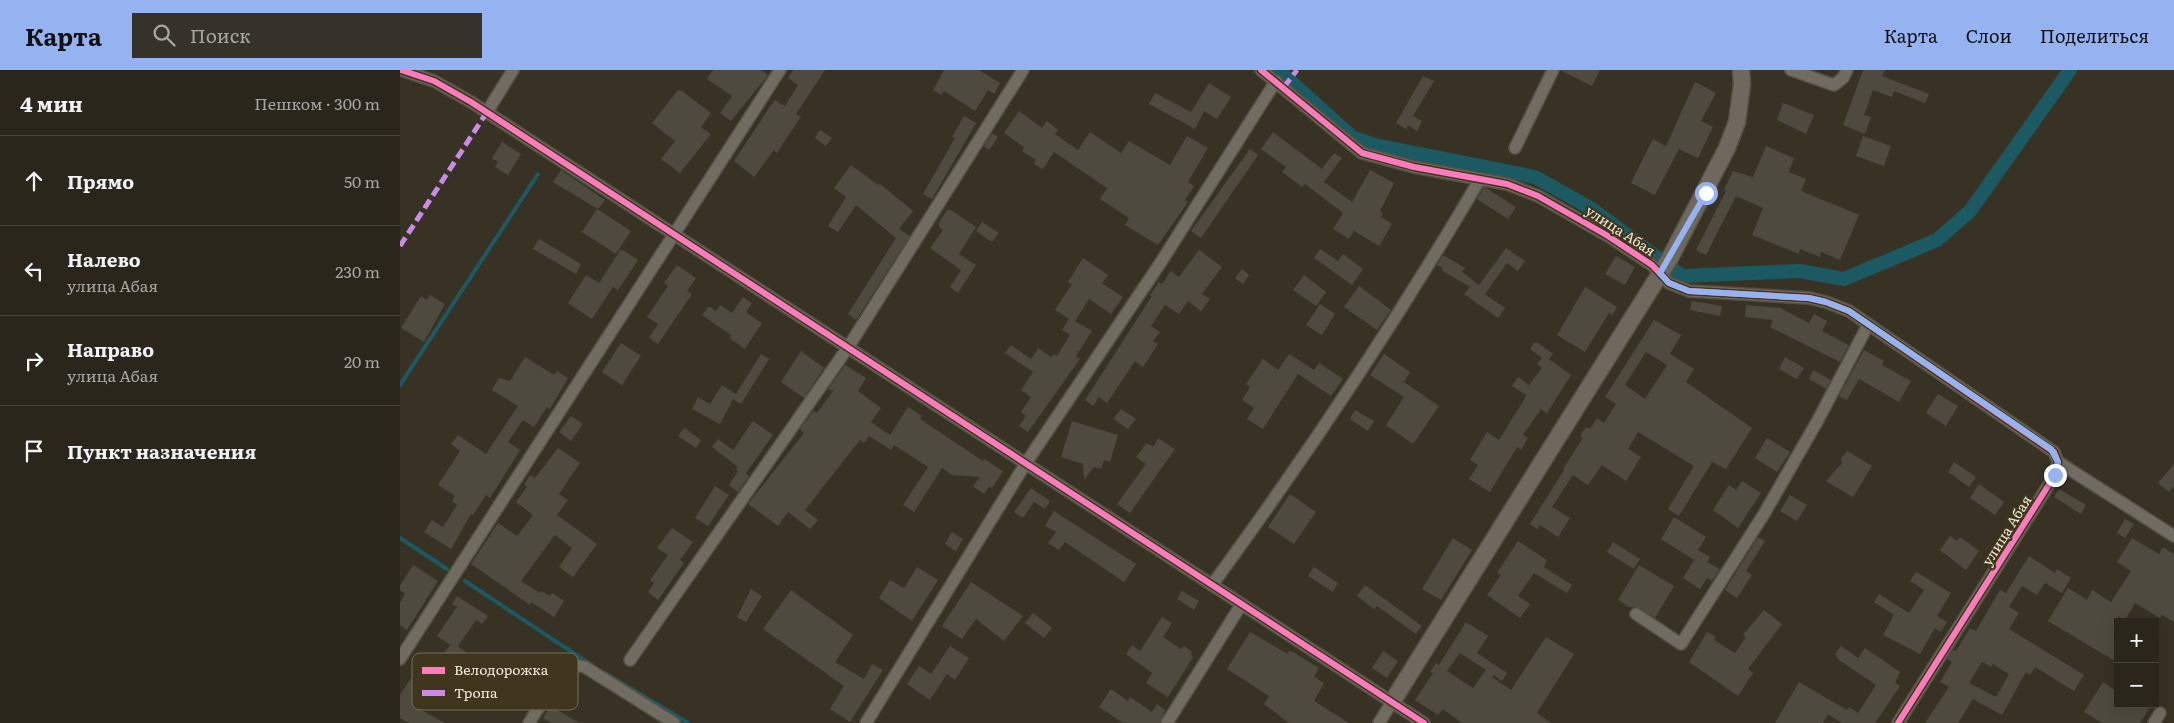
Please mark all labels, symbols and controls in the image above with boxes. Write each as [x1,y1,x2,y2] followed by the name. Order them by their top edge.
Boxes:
[132,13,482,58] search box
[25,18,102,53] text: Карта
[150,21,178,49] icon: search
[190,21,251,49] text: Поиск
[1884,22,1938,49] text: Карта
[1966,22,2012,49] text: Слои
[2040,22,2149,49] text: Поделиться
[20,87,83,118] text: 4 мин
[254,91,380,115] text: Пешком · 300 m
[20,167,48,195] icon: ahead
[67,167,134,195] text: Прямо
[344,169,380,193] text: 50 m
[1695,182,1718,205] route start
[1582,200,1660,260] street label: улица Абая
[67,245,141,273] text: Налево
[20,257,48,285] icon: left
[335,259,380,283] text: 230 m
[67,273,158,297] text: улица Абая
[67,335,154,363] text: Направо
[20,347,48,375] icon: right
[344,349,380,373] text: 20 m
[67,363,158,387] text: улица Абая
[20,437,48,465] icon: arrive
[67,437,256,465] text: Пункт назначения
[2044,464,2067,487] route end
[1976,491,2036,569] street label: улица Абая
[2114,618,2159,708] map controls
[2114,618,2159,663] button: +
[412,653,578,710] legend
[454,659,549,679] text: Велодорожка
[2114,663,2159,708] button: −
[454,682,498,702] text: Тропа

